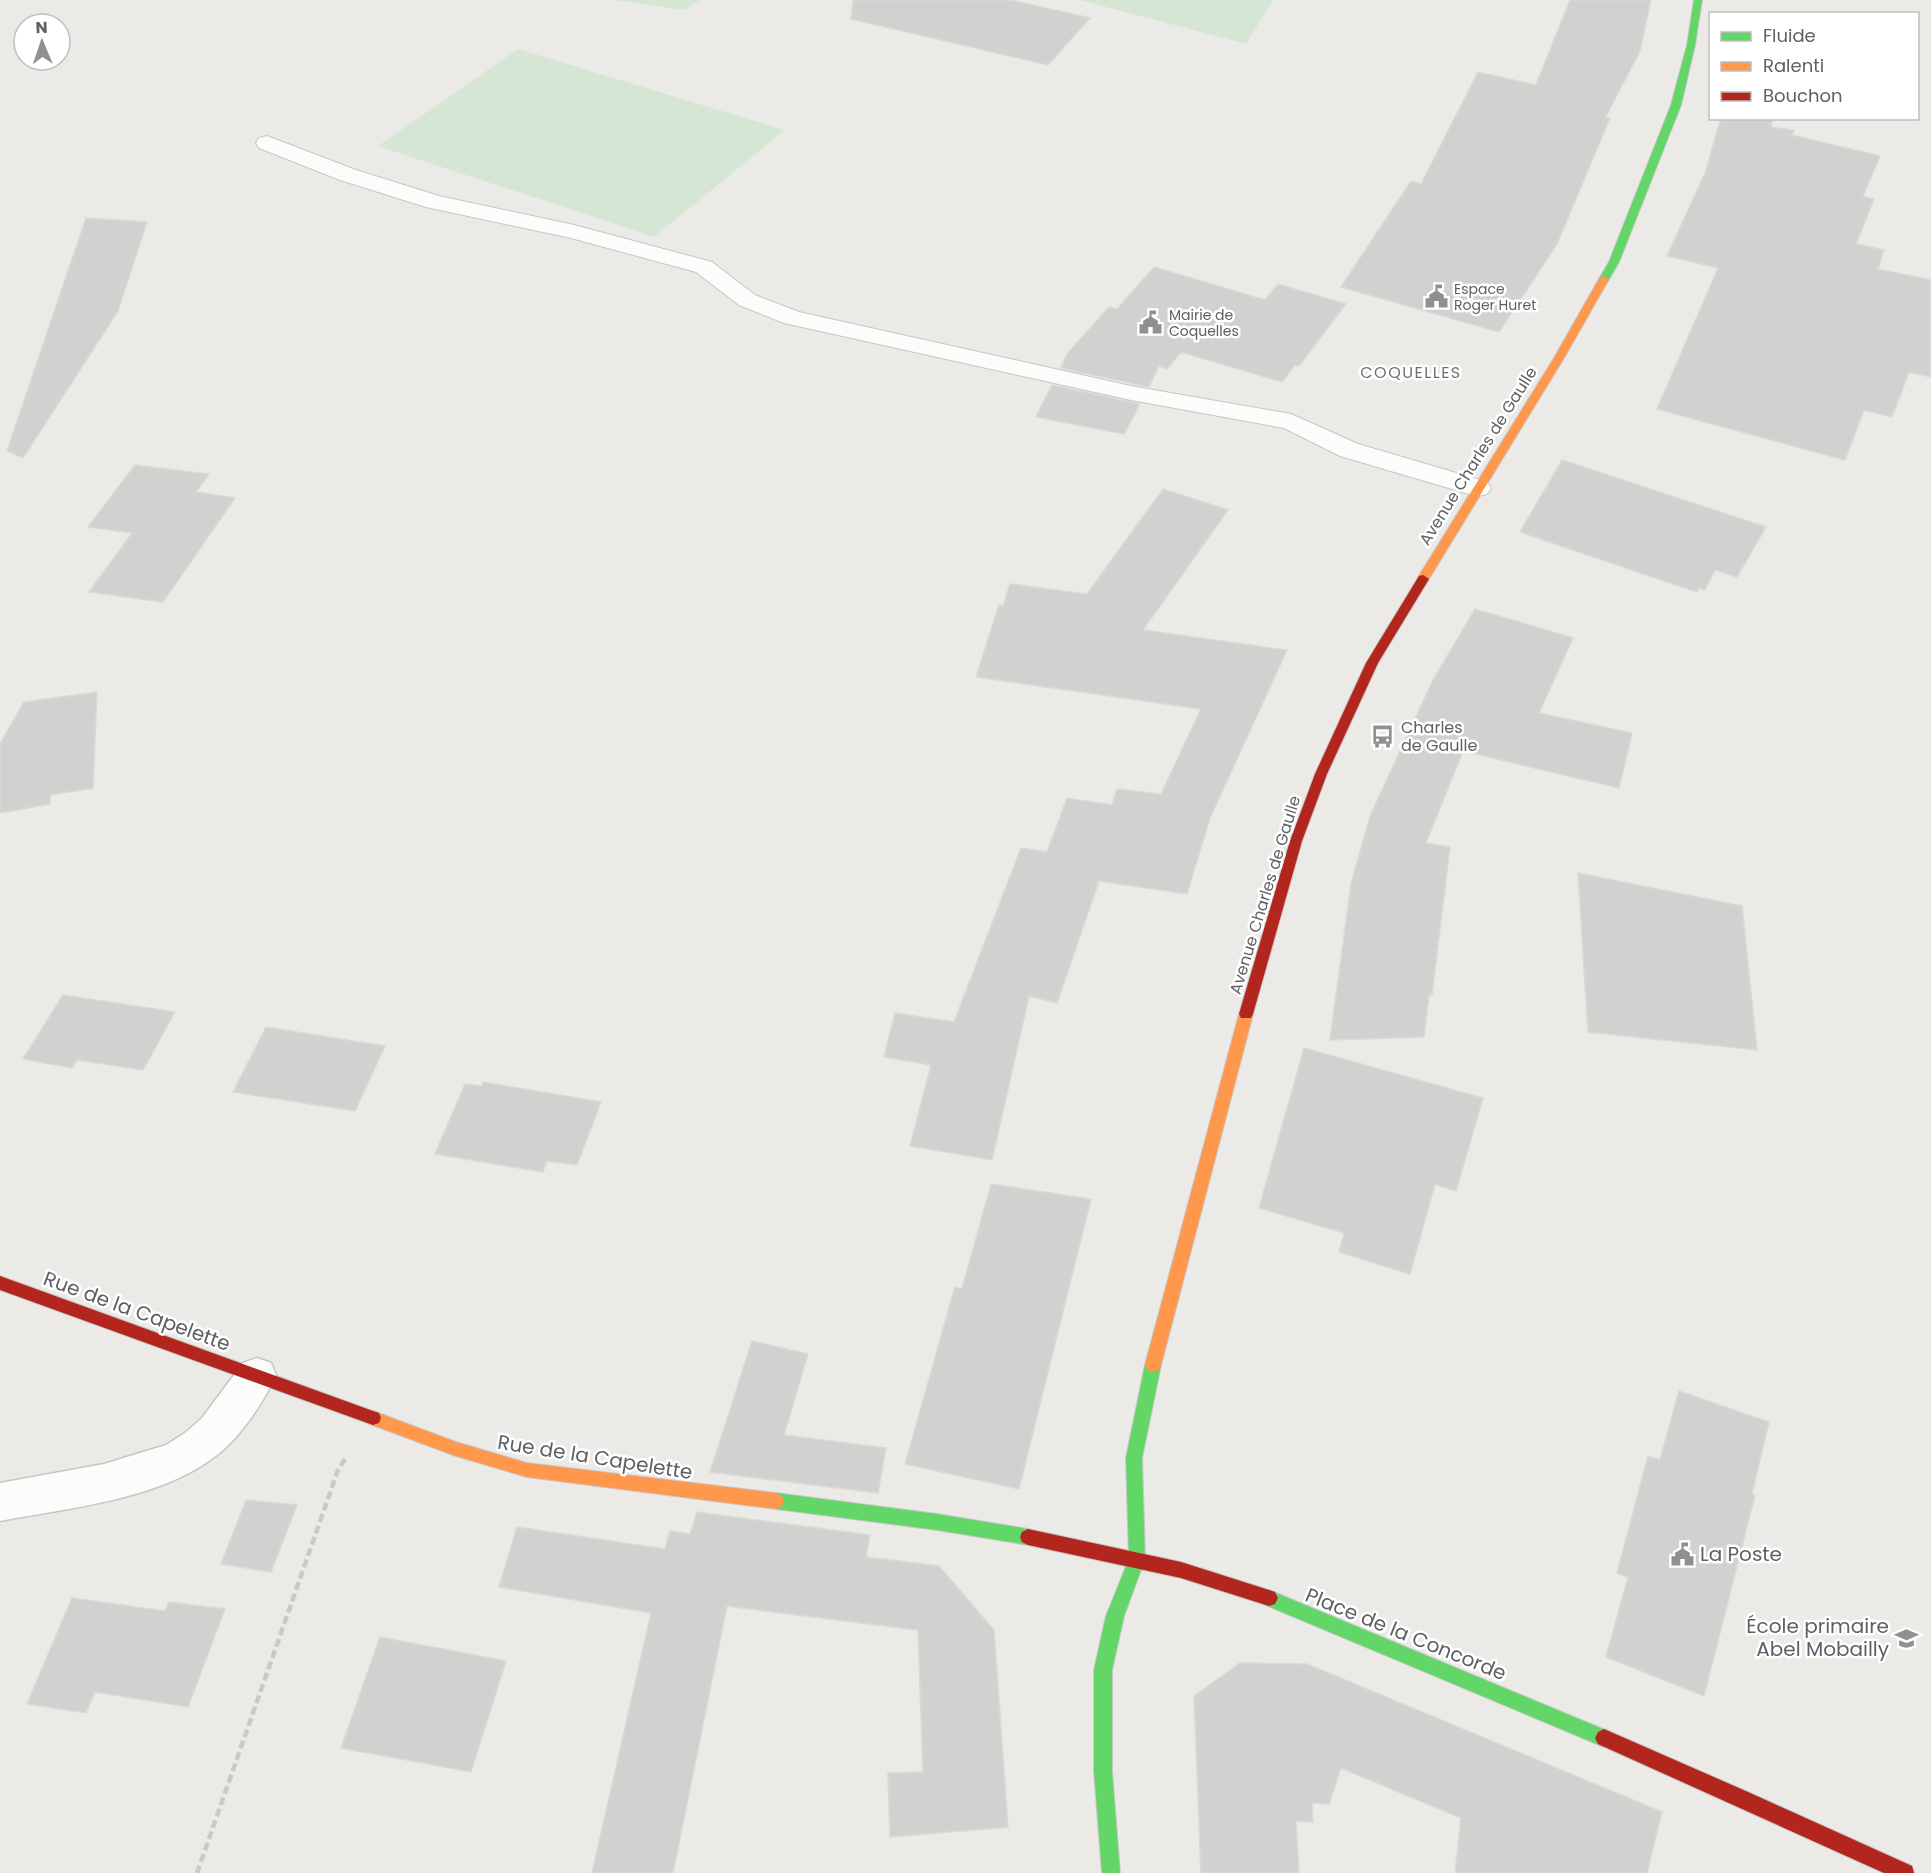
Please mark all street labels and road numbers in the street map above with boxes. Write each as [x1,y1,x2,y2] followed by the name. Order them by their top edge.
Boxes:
[1414,362,1543,550] street label: Avenue Charles de Gaulle
[1224,793,1306,997] street label: Avenue Charles de Gaulle
[40,1264,234,1358] street label: Rue de la Capelette
[496,1428,694,1486] street label: Rue de la Capelette
[1301,1581,1511,1687] street label: Place de la Concorde

